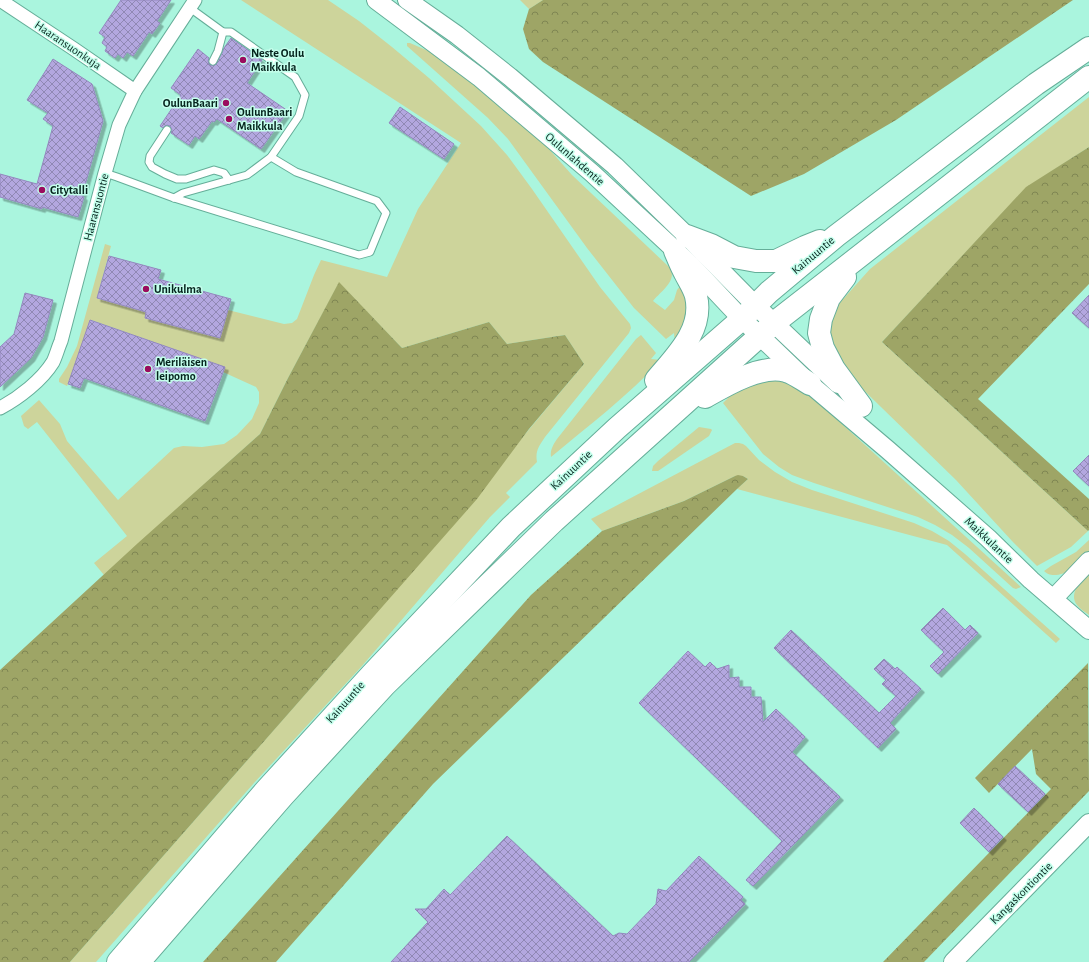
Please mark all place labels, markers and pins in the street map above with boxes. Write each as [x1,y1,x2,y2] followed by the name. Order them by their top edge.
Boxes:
[251,47,305,73] place label: Neste Oulu Maikkula
[238,55,248,65] marker: Neste Oulu Maikkula
[163,97,218,109] place label: OulunBaari
[221,98,231,108] marker: OulunBaari
[237,106,292,132] place label: OulunBaari Maikkula
[224,114,234,124] marker: OulunBaari Maikkula
[50,184,88,197] place label: Citytalli
[37,185,47,195] marker: Citytalli
[154,283,202,295] place label: Unikulma
[141,284,151,294] marker: Unikulma
[156,356,207,382] place label: Meriläisen leipomo
[143,364,153,374] marker: Meriläisen leipomo

